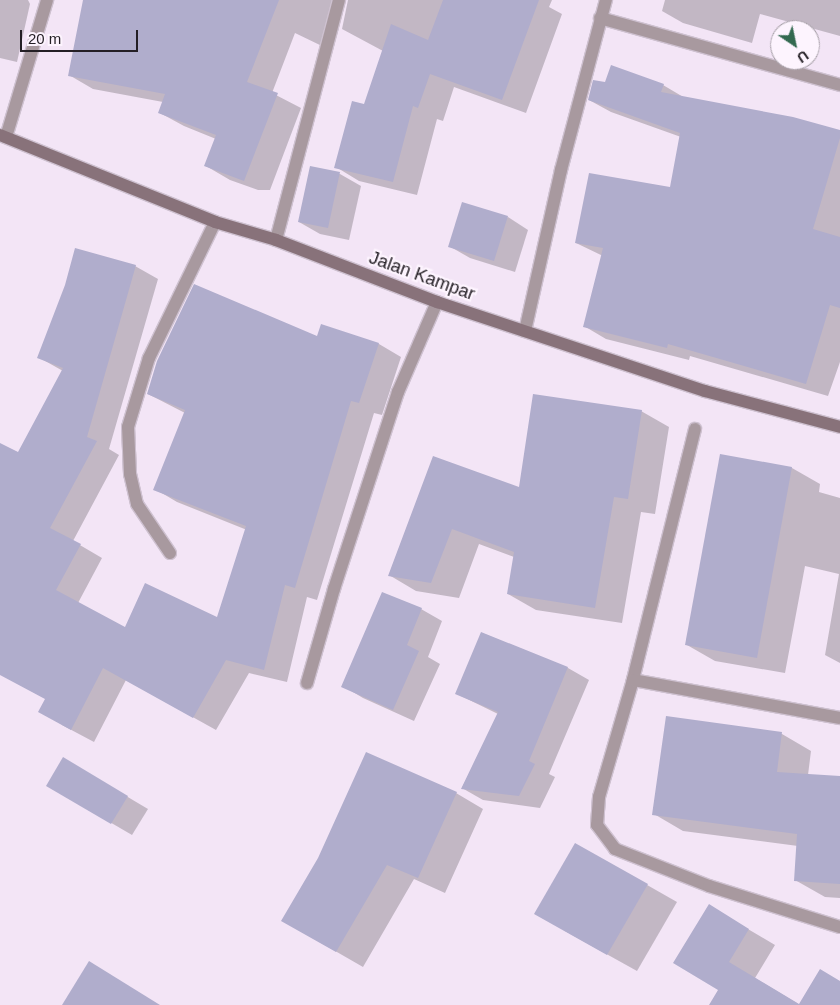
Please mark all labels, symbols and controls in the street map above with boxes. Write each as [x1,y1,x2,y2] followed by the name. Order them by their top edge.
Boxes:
[22,20,140,52] scale bar
[770,20,820,70] north arrow
[28,30,61,47] text: 20 m
[794,47,811,66] text: U
[366,247,478,305] street label: Jalan Kampar

